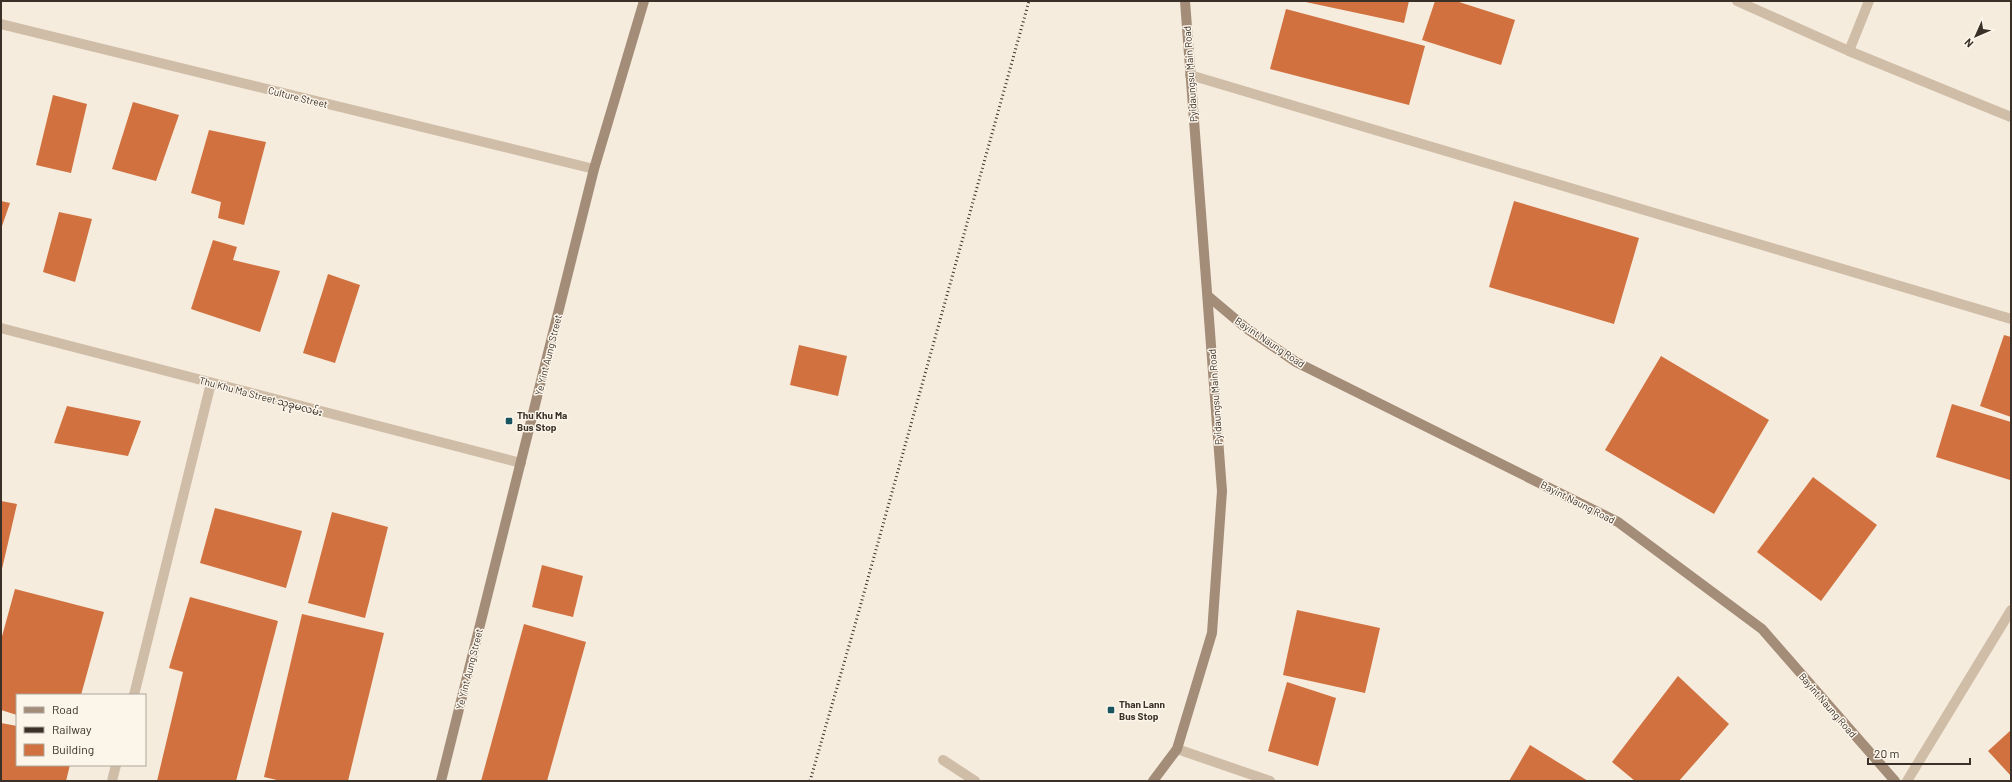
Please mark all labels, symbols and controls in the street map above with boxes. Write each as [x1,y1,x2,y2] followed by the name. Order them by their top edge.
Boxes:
[1956,16,1996,56] north arrow
[1181,26,1199,122] street label: Pyidaungsu Main Road
[1961,36,1976,51] text: N
[267,84,329,110] street label: Culture Street
[532,313,564,397] street label: Ye Yint Aung Street
[1233,314,1307,370] street label: Bayint Naung Road
[1206,349,1224,445] street label: Pyidaungsu Main Road
[197,373,324,421] street label: Thu Khu Ma Street သုခုမလမ်း
[517,409,567,433] place label: Thu Khu Ma Bus Stop
[504,416,514,426] marker: Thu Khu Ma Bus Stop
[1539,478,1617,526] street label: Bayint Naung Road
[453,627,485,711] street label: Ye Yint Aung Street
[1797,670,1859,740] street label: Bayint Naung Road
[16,694,146,766] legend
[1119,698,1165,722] place label: Than Lann Bus Stop
[52,702,79,716] text: Road
[1106,705,1116,715] marker: Than Lann Bus Stop
[52,722,92,736] text: Railway
[1868,740,1970,766] scale bar
[52,742,94,756] text: Building
[1874,746,1900,760] text: 20 m

